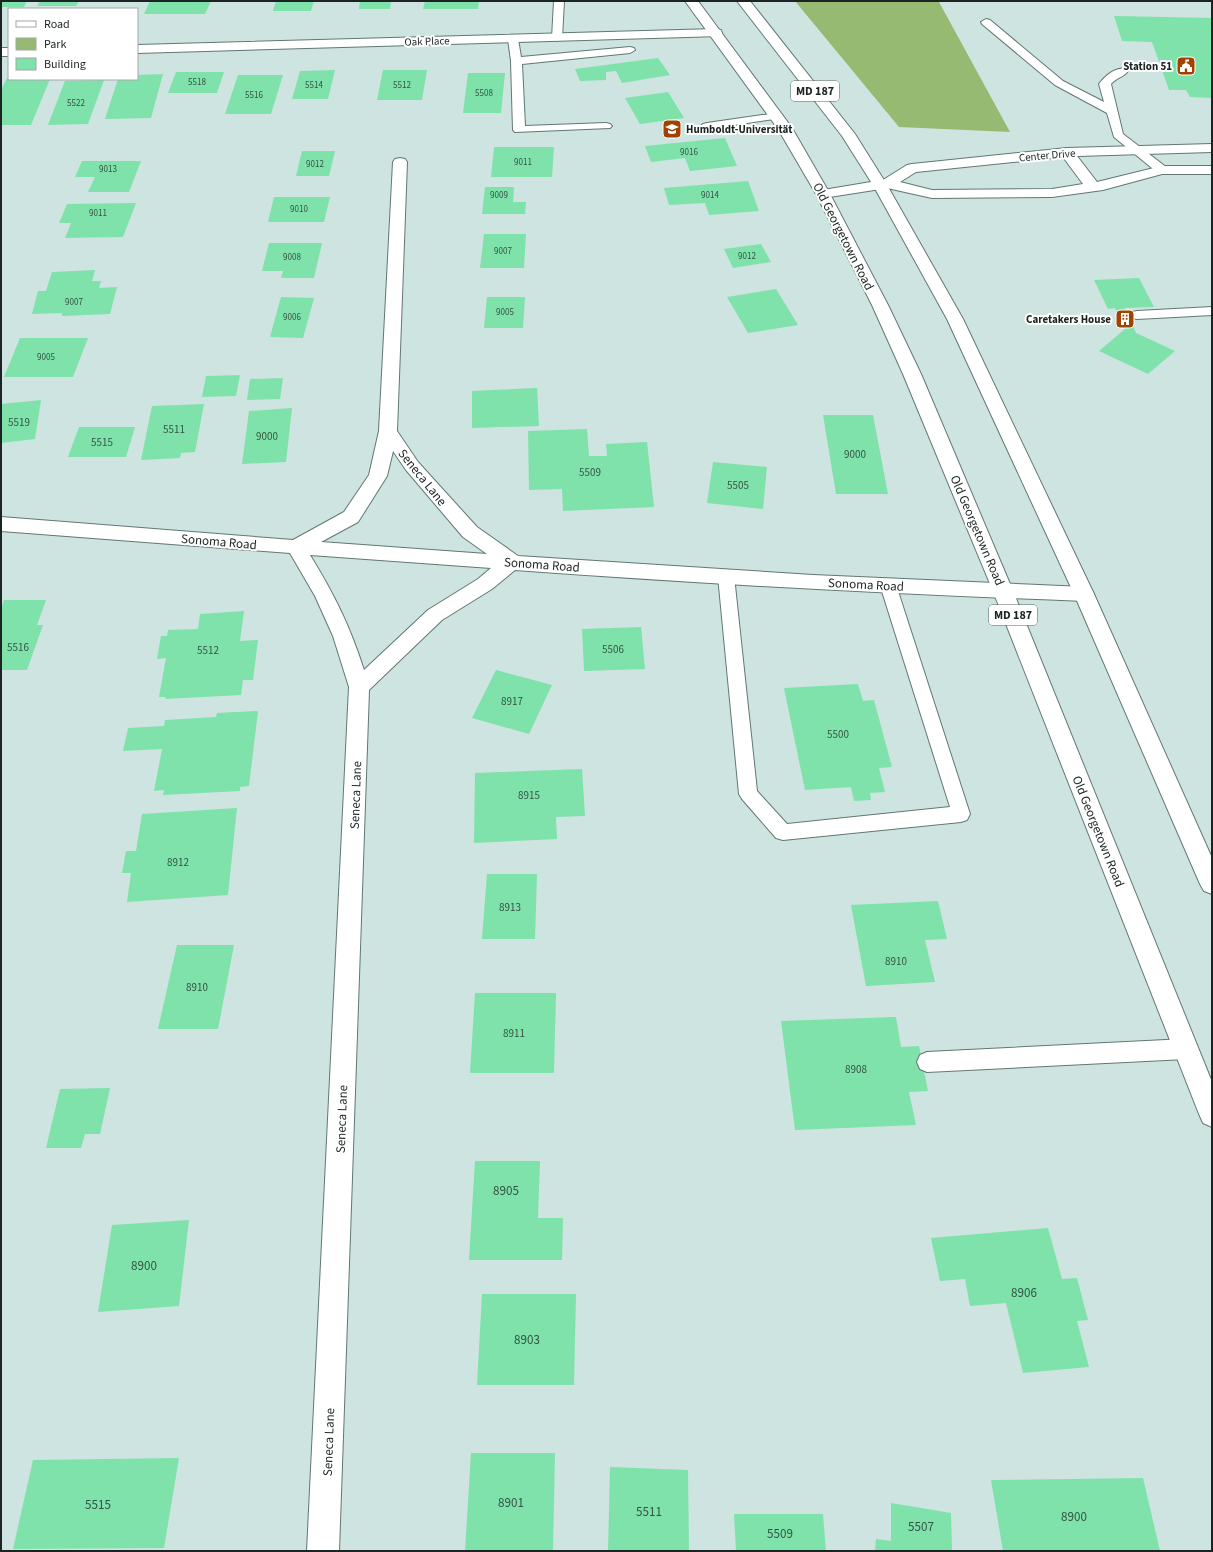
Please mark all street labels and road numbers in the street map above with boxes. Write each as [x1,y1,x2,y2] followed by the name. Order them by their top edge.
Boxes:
[404,33,450,50] street label: Oak Place
[791,81,839,101] road number: MD 187
[1018,146,1076,165] street label: Center Drive
[808,180,878,293] street label: Old Georgetown Road
[394,445,451,510] street label: Seneca Lane
[946,472,1009,588] street label: Old Georgetown Road
[180,530,258,554] street label: Sonoma Road
[503,553,580,577] street label: Sonoma Road
[828,574,904,596] street label: Sonoma Road
[989,605,1037,625] road number: MD 187
[346,761,366,829] street label: Seneca Lane
[1068,773,1129,890] street label: Old Georgetown Road
[332,1085,352,1153] street label: Seneca Lane
[319,1408,339,1476] street label: Seneca Lane

